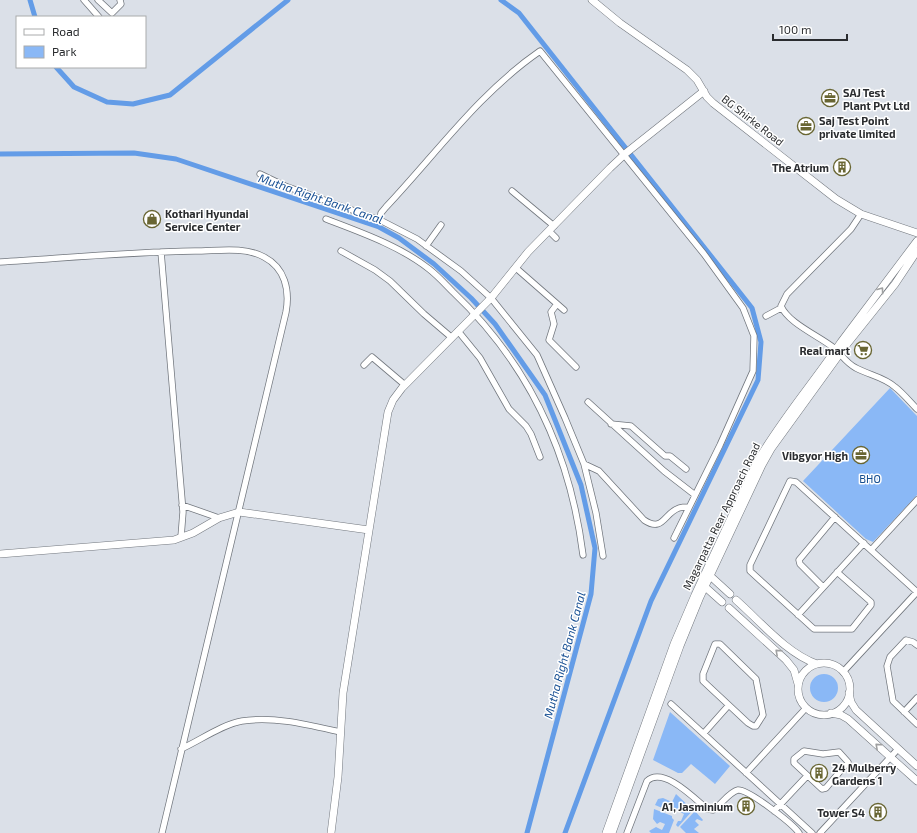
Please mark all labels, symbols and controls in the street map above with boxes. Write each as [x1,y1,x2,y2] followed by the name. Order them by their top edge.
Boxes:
[16,16,146,68] legend
[773,16,847,42] scale bar
[779,22,811,36] text: 100 m
[52,24,80,38] text: Road
[52,44,77,58] text: Park
[843,86,910,112] place label: SAJ Test Plant Pvt Ltd
[820,88,840,108] office icon: SAJ Test Plant Pvt Ltd
[719,92,787,148] street label: BG Shirke Road
[819,114,896,140] place label: Saj Test Point private limited
[796,116,816,136] office icon: Saj Test Point private limited
[832,157,852,177] building icon: The Atrium
[772,161,829,174] place label: The Atrium
[257,170,385,226] water label: Mutha Right Bank Canal
[165,207,249,233] place label: Kothari Hyundai Service Center
[142,209,162,229] shop icon: Kothari Hyundai Service Center
[876,288,883,295] one-way arrow
[853,340,873,360] supermarket icon: Real mart
[800,344,850,357] place label: Real mart
[680,440,762,592] street label: Magarpatta Rear Approach Road
[851,445,871,465] office icon: Vibgyor High
[782,449,848,463] place label: Vibgyor High
[859,472,881,485] park label: BHO
[540,590,588,720] water label: Mutha Right Bank Canal
[775,650,783,657] one-way arrow
[875,743,882,750] one-way arrow
[832,761,897,787] place label: 24 Mulberry Gardens 1
[809,763,829,783] building icon: 24 Mulberry Gardens 1
[736,796,756,816] building icon: A1, Jasminium
[662,800,733,813] place label: A1, Jasminium
[868,802,888,822] building icon: Tower S4
[817,806,865,819] place label: Tower S4

